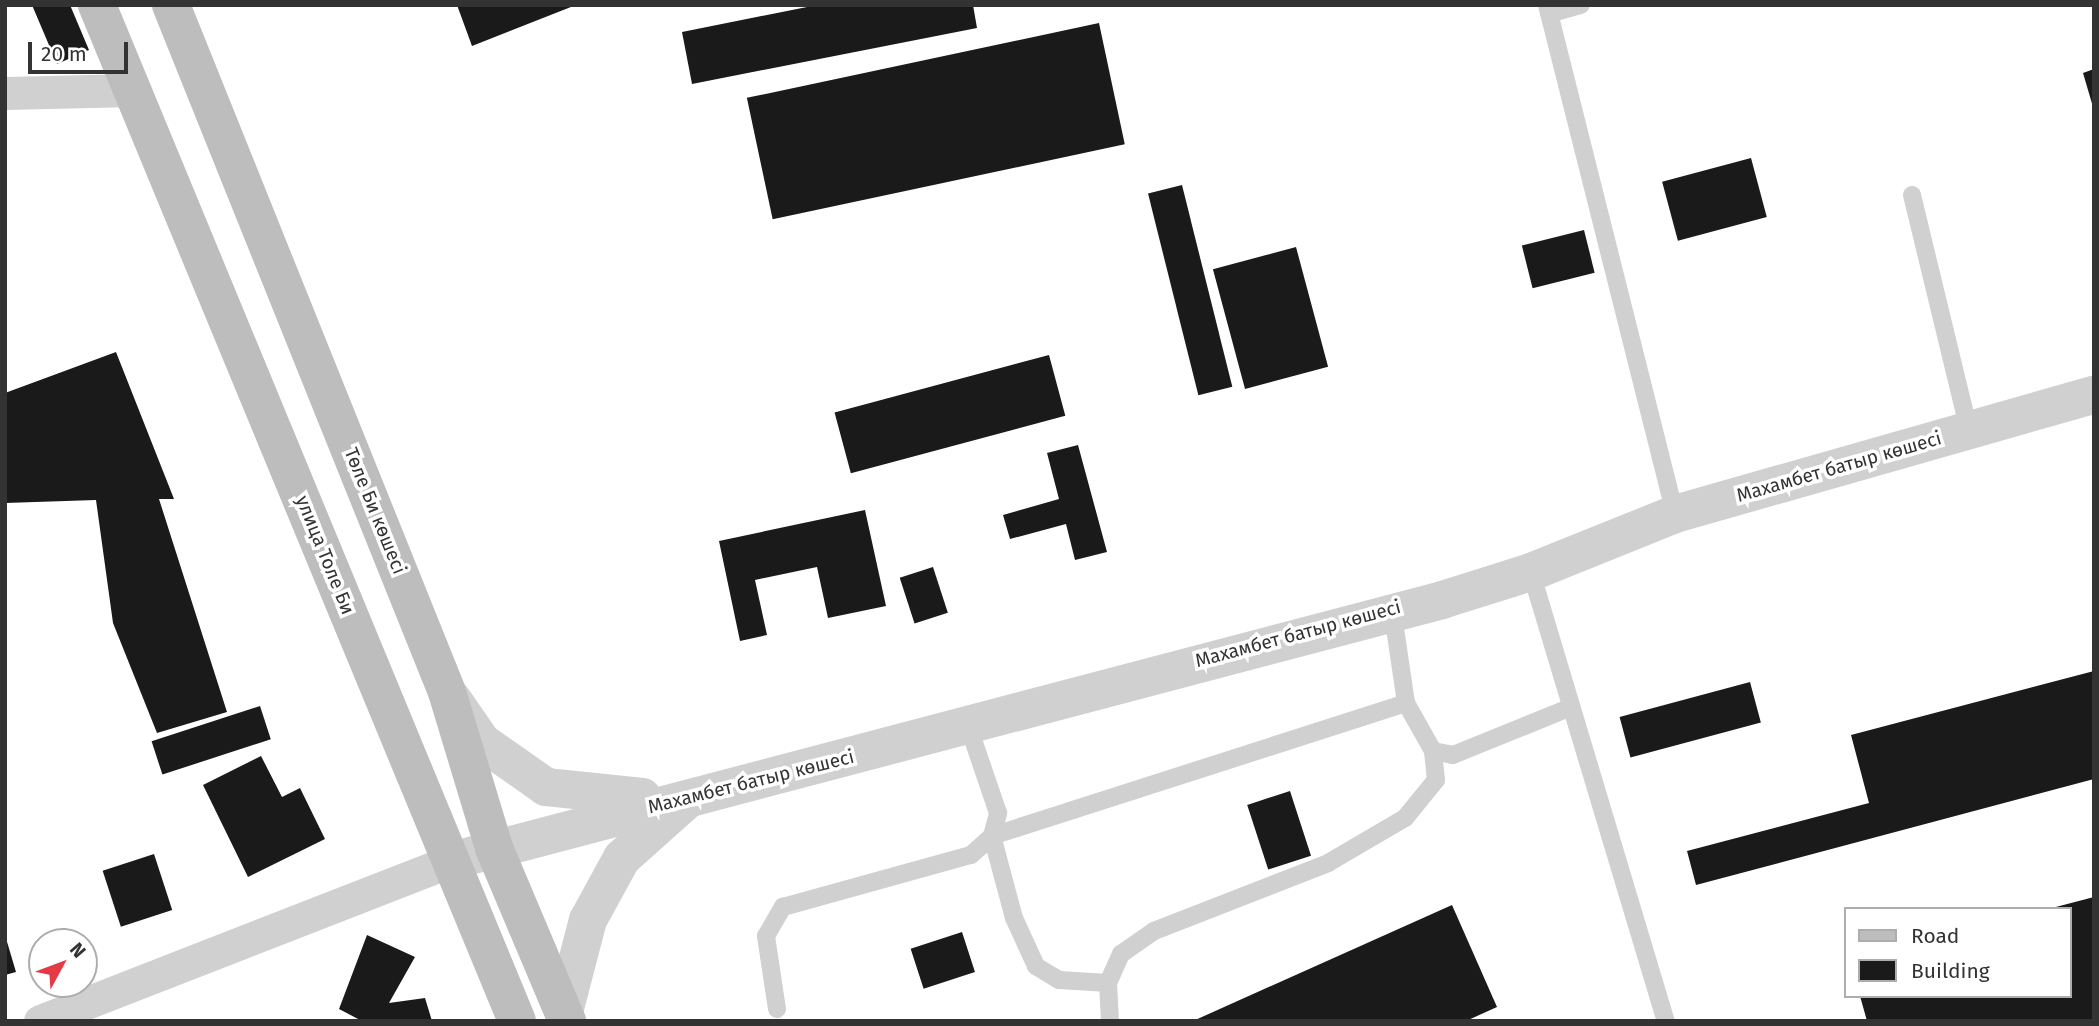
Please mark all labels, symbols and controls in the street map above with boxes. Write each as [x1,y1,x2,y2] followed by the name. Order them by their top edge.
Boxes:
[32,28,131,72] scale bar
[41,41,87,67] text: 20 m
[1734,427,1944,507] street label: Махамбет батыр көшесі
[339,445,411,577] street label: Төле Би көшесі
[291,492,359,618] street label: улица Толе Би
[1193,596,1403,672] street label: Махамбет батыр көшесі
[645,745,857,819] street label: Махамбет батыр көшесі
[1843,907,2071,998] legend
[1911,923,1959,949] text: Road
[28,928,98,998] north arrow
[65,938,91,963] text: N
[1911,958,1990,984] text: Building

